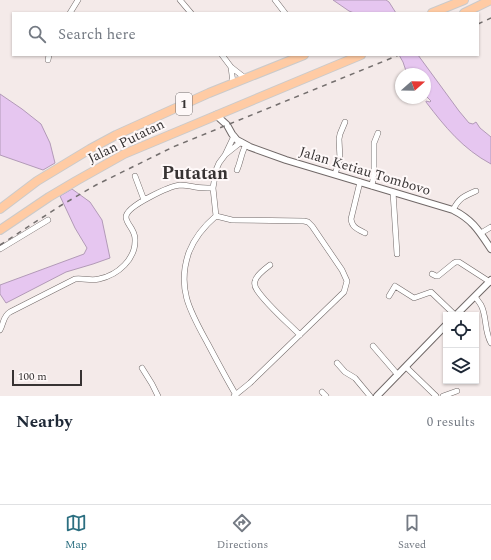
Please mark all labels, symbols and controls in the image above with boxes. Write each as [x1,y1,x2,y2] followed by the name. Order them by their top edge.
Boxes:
[12,12,479,56] search box
[26,23,48,45] icon: search
[58,23,136,46] text: Search here
[395,68,431,104] north arrow
[176,93,192,115] road number: 1
[84,113,168,169] street label: Jalan Putatan
[297,141,433,201] street label: Jalan Ketiau Tombovo
[162,160,228,187] district label: Putatan
[443,312,479,384] map controls
[443,312,479,348] button: locate
[443,348,479,384] button: layers
[12,368,82,387] scale bar
[18,368,47,385] text: 100 m
[16,409,72,435] text: Nearby
[427,412,475,432] text: 0 results
[65,512,87,553] tab: Map
[217,512,268,553] tab: Directions
[398,512,426,553] tab: Saved

